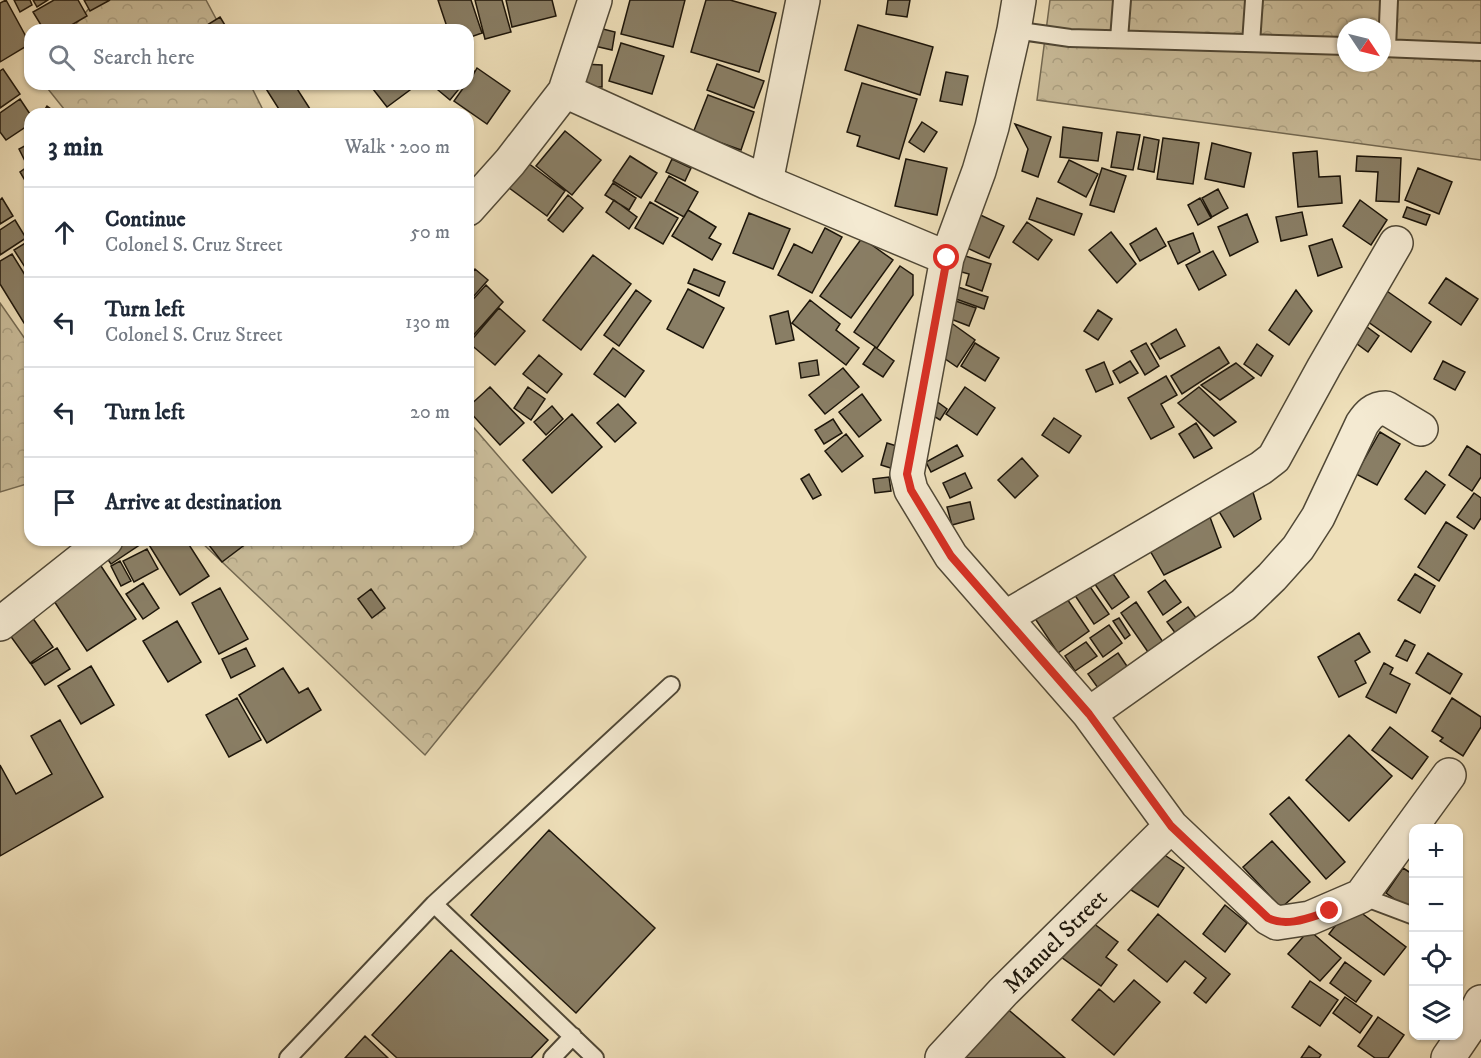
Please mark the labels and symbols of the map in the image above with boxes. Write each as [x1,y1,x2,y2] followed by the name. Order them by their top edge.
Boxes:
[1337,18,1391,72] north arrow
[933,244,959,270] route start
[997,883,1114,1000] street label: Manuel Street
[1316,897,1342,923] route end

